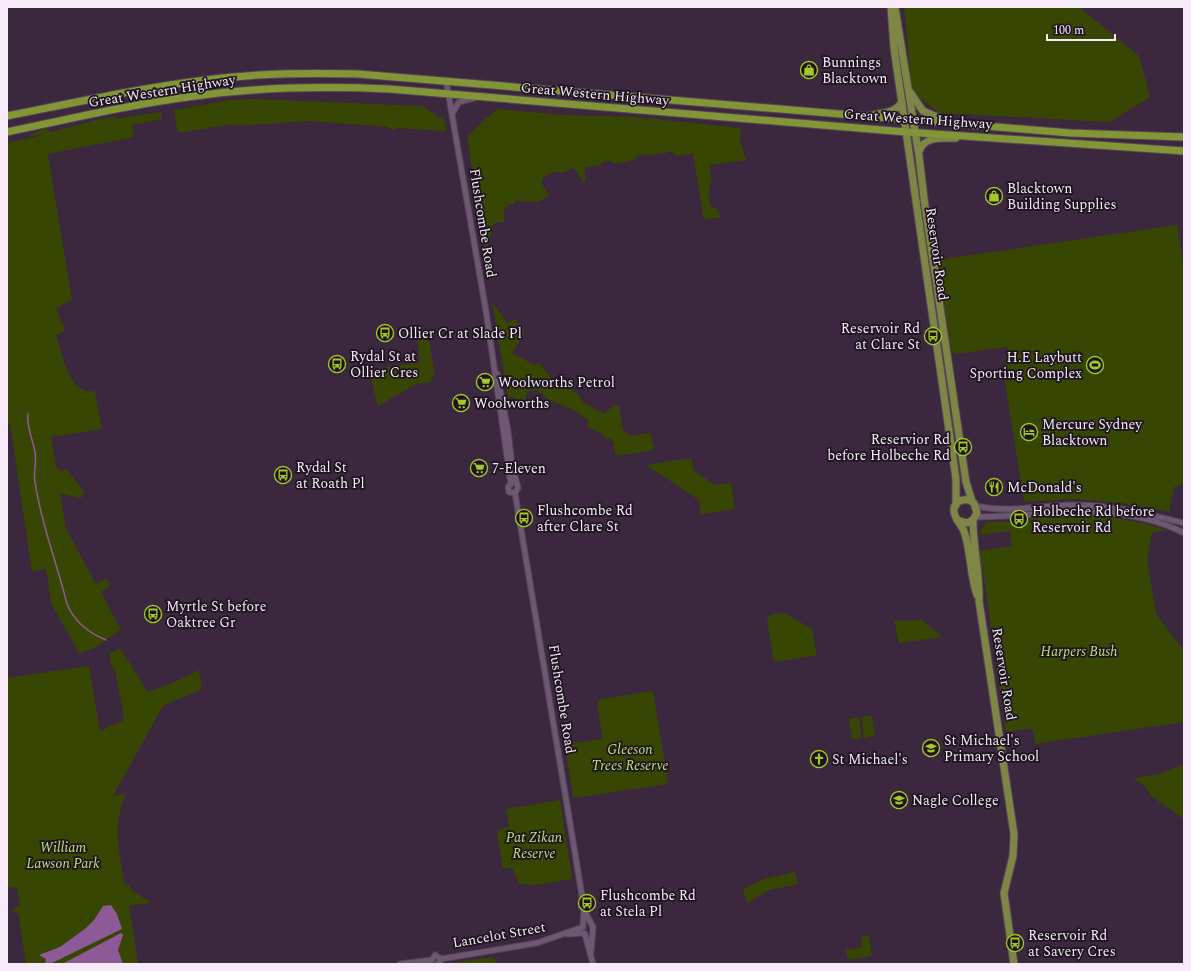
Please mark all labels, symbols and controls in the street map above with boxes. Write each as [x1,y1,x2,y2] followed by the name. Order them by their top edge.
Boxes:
[1047,16,1115,42] scale bar
[1053,21,1084,40] text: 100 m
[822,52,887,89] place label: Bunnings Blacktown
[799,60,819,80] shop icon: Bunnings Blacktown
[87,69,238,113] street label: Great Western Highway
[520,77,671,111] street label: Great Western Highway
[843,103,994,135] street label: Great Western Highway
[464,167,502,279] street label: Flushcombe Road
[1007,178,1116,215] place label: Blacktown Building Supplies
[984,186,1004,206] shop icon: Blacktown Building Supplies
[920,206,954,302] street label: Reservoir Road
[841,318,920,355] place label: Reservoir Rd at Clare St
[375,323,395,343] bus stop icon: Ollier Cr at Slade Pl
[398,323,522,344] place label: Ollier Cr at Slade Pl
[923,326,943,346] bus stop icon: Reservoir Rd at Clare St
[350,346,418,383] place label: Rydal St at Ollier Cres
[969,347,1082,384] place label: H.E Laybutt Sporting Complex
[327,354,347,374] bus stop icon: Rydal St at Ollier Cres
[1085,355,1105,375] sports icon: H.E Laybutt Sporting Complex
[475,372,495,392] supermarket icon: Woolworths Petrol
[498,372,615,393] place label: Woolworths Petrol
[451,393,471,413] supermarket icon: Woolworths
[474,393,550,414] place label: Woolworths
[1042,414,1143,451] place label: Mercure Sydney Blacktown
[1019,422,1039,442] hotel icon: Mercure Sydney Blacktown
[827,429,950,466] place label: Reservior Rd before Holbeche Rd
[953,437,973,457] bus stop icon: Reservior Rd before Holbeche Rd
[296,457,365,494] place label: Rydal St at Roath Pl
[469,458,489,478] supermarket icon: 7-Eleven
[492,458,546,479] place label: 7-Eleven
[273,465,293,485] bus stop icon: Rydal St at Roath Pl
[984,477,1004,497] restaurant icon: McDonald's
[1007,477,1082,498] place label: McDonald's
[537,500,633,537] place label: Flushcombe Rd after Clare St
[1032,501,1155,538] place label: Holbeche Rd before Reservoir Rd
[514,508,534,528] bus stop icon: Flushcombe Rd after Clare St
[1009,509,1029,529] bus stop icon: Holbeche Rd before Reservoir Rd
[166,596,267,633] place label: Myrtle St before Oaktree Gr
[143,604,163,624] bus stop icon: Myrtle St before Oaktree Gr
[986,626,1022,722] street label: Reservoir Road
[1040,641,1118,662] park label: Harpers Bush
[543,643,581,755] street label: Flushcombe Road
[944,730,1039,767] place label: St Michael's Primary School
[921,738,941,758] school or university icon: St Michael's Primary School
[592,739,668,776] park label: Gleeson Trees Reserve
[809,749,829,769] church icon: St Michael's
[832,749,908,770] place label: St Michael's
[889,790,909,810] school or university icon: Nagle College
[912,790,999,811] place label: Nagle College
[506,827,563,864] park label: Pat Zikan Reserve
[26,837,100,874] park label: William Lawson Park
[600,885,696,922] place label: Flushcombe Rd at Stela Pl
[577,893,597,913] bus stop icon: Flushcombe Rd at Stela Pl
[451,916,547,954] street label: Lancelot Street
[1028,925,1116,962] place label: Reservoir Rd at Savery Cres
[1005,933,1025,953] bus stop icon: Reservoir Rd at Savery Cres

